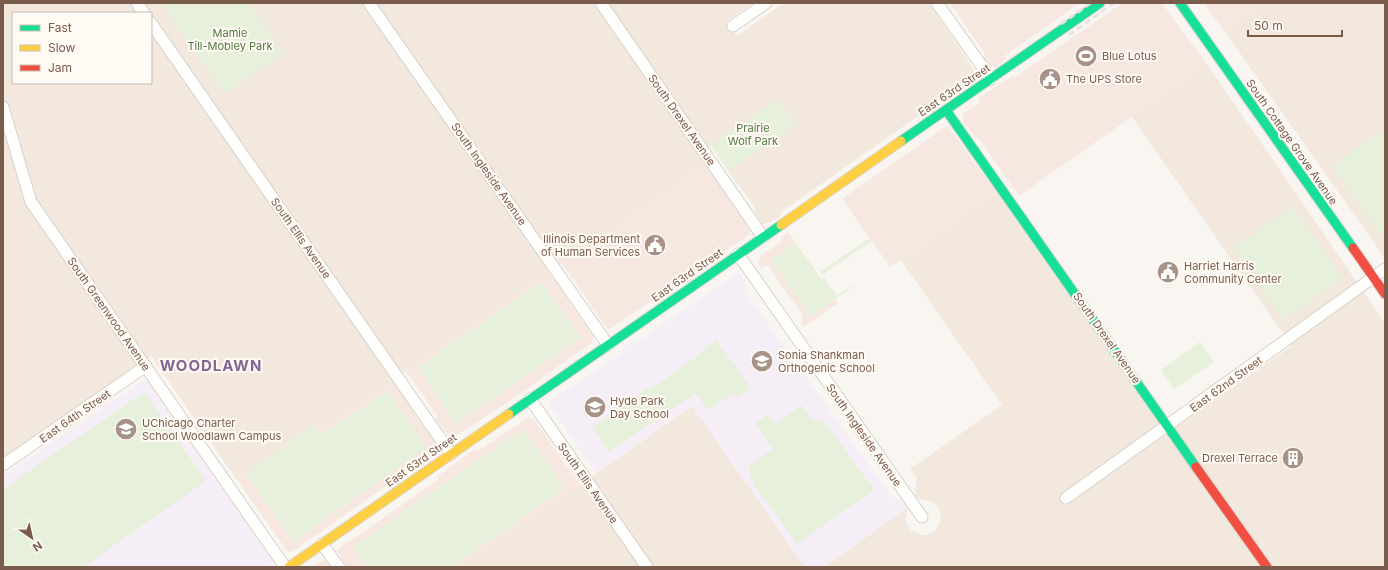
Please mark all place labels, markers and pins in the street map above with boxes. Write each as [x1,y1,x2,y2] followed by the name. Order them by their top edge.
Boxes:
[1073,43,1099,69] sports icon: Blue Lotus
[1102,49,1157,63] place label: Blue Lotus
[1037,66,1063,92] public building icon: The UPS Store
[1066,72,1142,86] place label: The UPS Store
[541,232,640,259] place label: Illinois Department of Human Services
[642,232,668,258] public building icon: Illinois Department of Human Services
[1155,259,1181,285] public building icon: Harriet Harris Community Center
[1184,259,1282,286] place label: Harriet Harris Community Center
[749,348,775,374] school or university icon: Sonia Shankman Orthogenic School
[778,348,875,375] place label: Sonia Shankman Orthogenic School
[582,394,608,420] school or university icon: Hyde Park Day School
[610,394,669,421] place label: Hyde Park Day School
[113,416,139,442] school or university icon: UChicago Charter School Woodlawn Campus
[142,416,282,443] place label: UChicago Charter School Woodlawn Campus
[1280,445,1306,471] building icon: Drexel Terrace
[1202,451,1278,465] place label: Drexel Terrace

